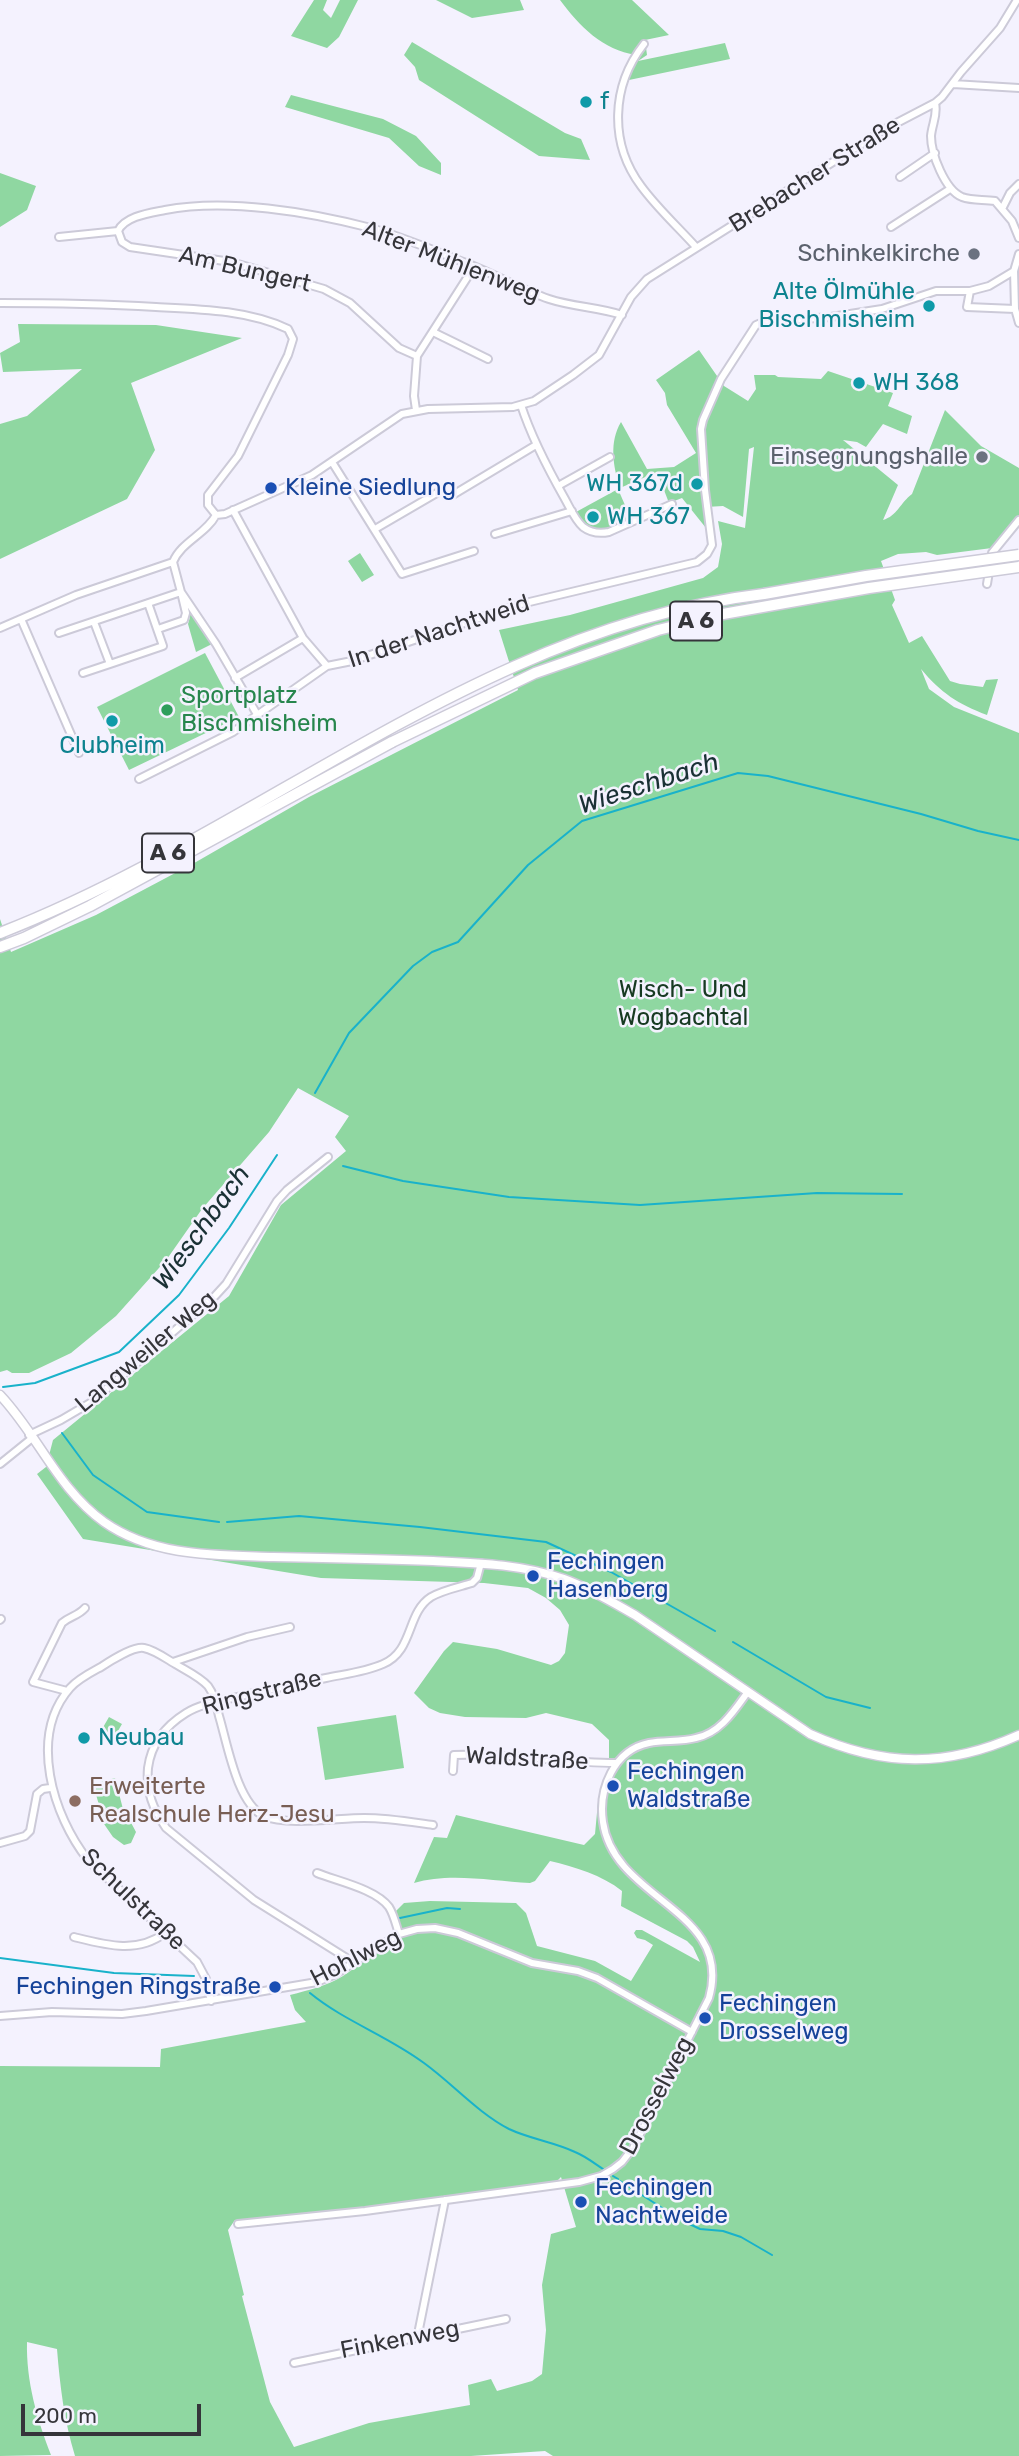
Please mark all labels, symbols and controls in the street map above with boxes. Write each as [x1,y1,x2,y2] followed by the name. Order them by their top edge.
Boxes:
[600,88,609,116] place label: f
[578,94,594,110] marker: f
[724,111,906,239] street label: Brebacher Straße
[358,215,544,309] street label: Alter Mühlenweg
[797,240,960,268] place label: Schinkelkirche
[176,241,314,299] street label: Am Bungert
[966,246,982,262] marker: Schinkelkirche
[758,278,915,334] place label: Alte Ölmühle Bischmisheim
[921,298,937,314] marker: Alte Ölmühle Bischmisheim
[873,369,959,397] place label: WH 368
[851,375,867,391] marker: WH 368
[770,443,968,471] place label: Einsegnungshalle
[974,449,990,465] marker: Einsegnungshalle
[586,470,683,498] place label: WH 367d
[285,474,456,502] place label: Kleine Siedlung
[689,476,705,492] marker: WH 367d
[263,480,279,496] marker: Kleine Siedlung
[607,503,690,531] place label: WH 367
[585,509,601,525] marker: WH 367
[345,589,533,675] street label: In der Nachtweid
[670,601,722,640] road number: A 6
[181,682,338,738] place label: Sportplatz Bischmisheim
[159,702,175,718] marker: Sportplatz Bischmisheim
[104,713,120,729] marker: Clubheim
[59,732,165,760] place label: Clubheim
[575,747,723,821] water label: Wieschbach
[142,834,194,873] road number: A 6
[618,976,748,1032] park label: Wisch- Und Wogbachtal
[147,1160,257,1296] water label: Wieschbach
[70,1285,222,1419] street label: Langweiler Weg
[547,1548,669,1604] place label: Fechingen Hasenberg
[525,1568,541,1584] marker: Fechingen Hasenberg
[199,1664,325,1722] street label: Ringstraße
[98,1724,185,1752] place label: Neubau
[76,1730,92,1746] marker: Neubau
[465,1741,589,1777] street label: Waldstraße
[627,1758,750,1814] place label: Fechingen Waldstraße
[89,1773,335,1829] place label: Erweiterte Realschule Herz-Jesu
[605,1778,621,1794] marker: Fechingen Waldstraße
[67,1793,83,1809] marker: Erweiterte Realschule Herz-Jesu
[75,1843,191,1957] street label: Schulstraße
[306,1923,406,1993] street label: Hohlweg
[16,1973,261,2001] place label: Fechingen Ringstraße
[267,1979,283,1995] marker: Fechingen Ringstraße
[719,1990,849,2046] place label: Fechingen Drosselweg
[697,2010,713,2026] marker: Fechingen Drosselweg
[614,2032,700,2160] street label: Drosselweg
[595,2174,728,2230] place label: Fechingen Nachtweide
[573,2194,589,2210] marker: Fechingen Nachtweide
[338,2314,462,2366] street label: Finkenweg
[24,2390,205,2434] scale bar
[34,2403,97,2428] text: 200 m

